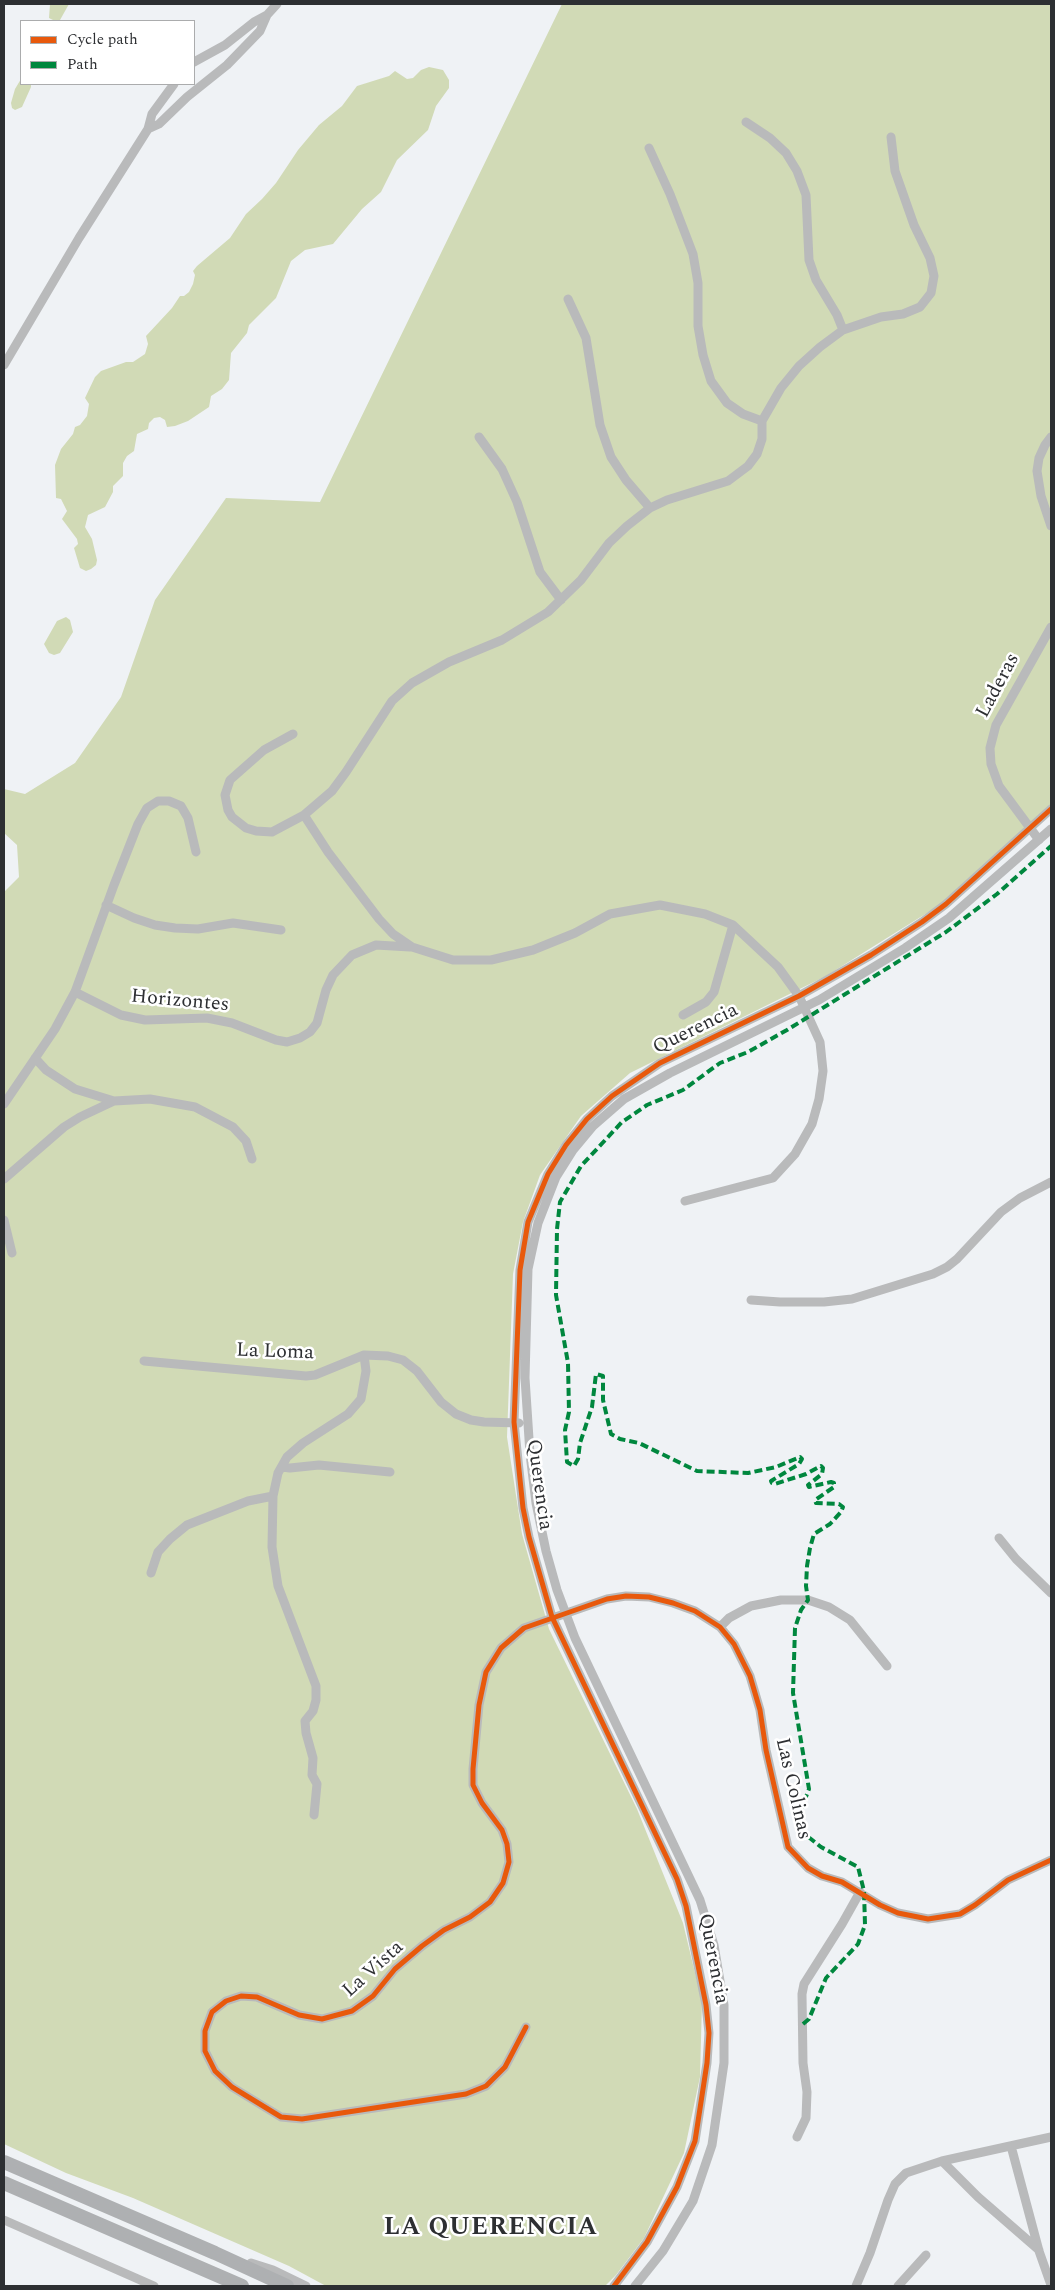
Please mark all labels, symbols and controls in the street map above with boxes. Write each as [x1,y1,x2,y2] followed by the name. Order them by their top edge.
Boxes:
[20,20,195,85] legend
[67,28,138,51] text: Cycle path
[67,53,98,76] text: Path
[972,650,1026,722] street label: Laderas
[130,986,230,1018] street label: Horizontes
[649,999,743,1061] street label: Querencia
[236,1340,314,1366] street label: La Loma
[520,1438,556,1532] street label: Querencia
[769,1736,815,1842] street label: Las Colinas
[691,1912,733,2006] street label: Querencia
[339,1936,409,2004] street label: La Vista
[382,2214,600,2244] district label: LA QUERENCIA

